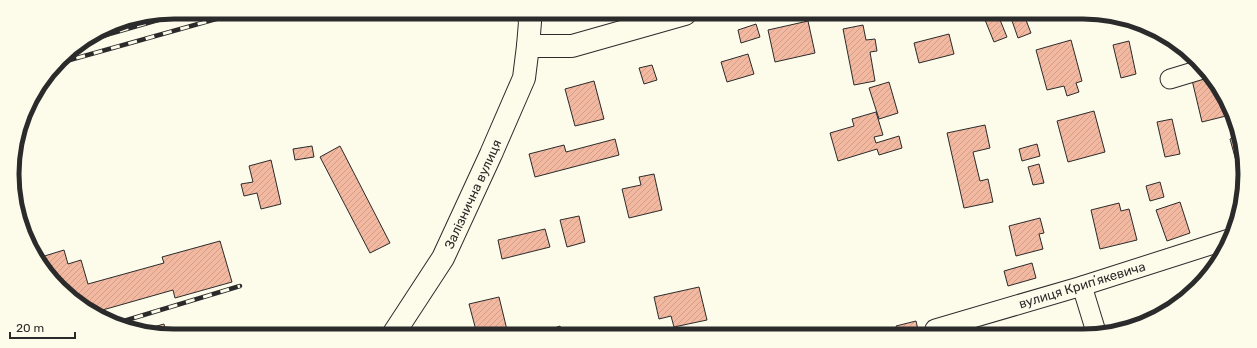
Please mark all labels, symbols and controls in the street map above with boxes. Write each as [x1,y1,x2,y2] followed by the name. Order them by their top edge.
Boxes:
[441,137,504,251] street label: Залізнична вулиця
[1017,259,1147,311] street label: вулиця Крипʼякевича
[10,314,75,340] scale bar
[16,321,44,335] text: 20 m

